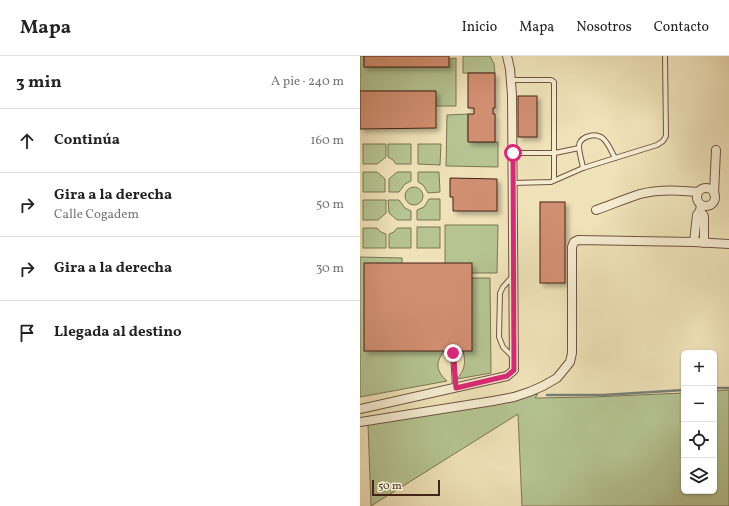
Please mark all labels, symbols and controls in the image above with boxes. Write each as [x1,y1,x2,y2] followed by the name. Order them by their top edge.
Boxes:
[20,15,71,41] text: Mapa
[462,18,497,37] text: Inicio
[519,18,554,37] text: Mapa
[576,18,632,37] text: Nosotros
[654,18,709,37] text: Contacto
[16,71,62,94] text: 3 min
[271,73,344,91] text: A pie · 240 m
[16,130,38,152] icon: ahead
[54,130,120,151] text: Continúa
[310,132,344,150] text: 160 m
[504,144,522,162] route start
[54,185,172,206] text: Gira a la derecha
[16,194,38,216] icon: right
[316,196,344,214] text: 50 m
[54,206,139,224] text: Calle Cogadem
[16,258,38,280] icon: right
[54,258,172,279] text: Gira a la derecha
[316,260,344,278] text: 30 m
[16,322,38,344] icon: arrive
[54,322,182,343] text: Llegada al destino
[444,344,462,362] route end
[681,350,717,494] map controls
[681,350,717,386] button: +
[681,386,717,422] button: −
[681,422,717,458] button: locate
[681,458,717,494] button: layers
[372,478,440,497] scale bar
[378,479,402,494] text: 50 m

